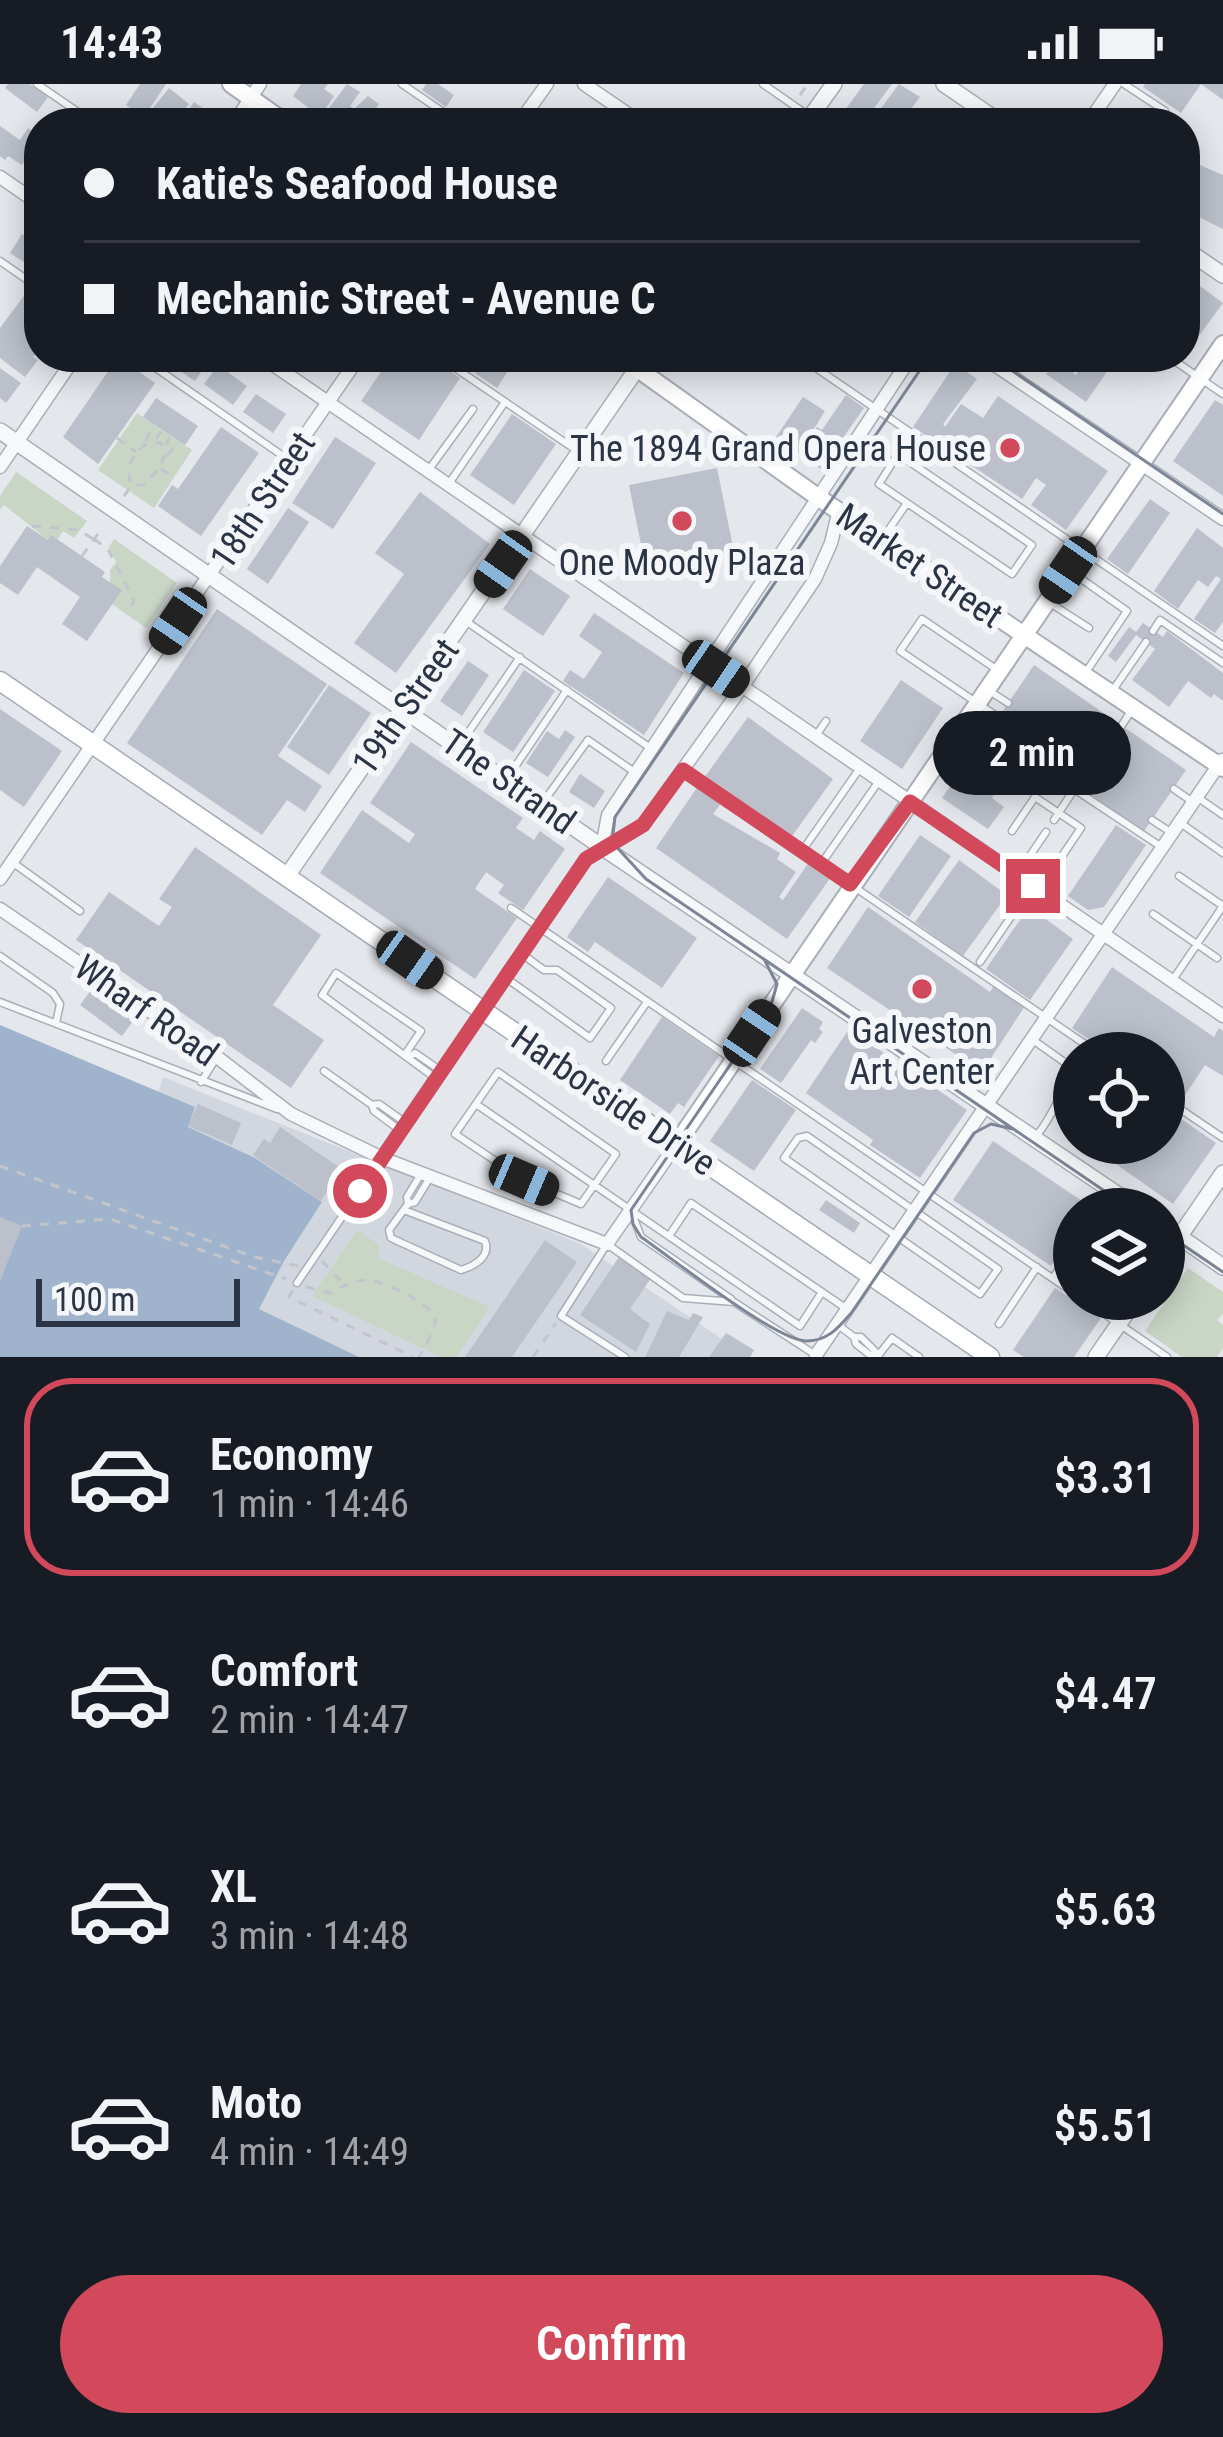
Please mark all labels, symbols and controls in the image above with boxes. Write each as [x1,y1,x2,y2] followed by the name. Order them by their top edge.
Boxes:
[60,16,163,69] text: 14:43
[156,157,558,210] text: Katie's Seafood House
[156,272,656,325] text: Mechanic Street - Avenue C
[202,424,324,577] street label: 18th Street
[570,428,986,470] place label: The 1894 Grand Opera House
[997,435,1023,461] marker: The 1894 Grand Opera House
[828,495,1011,637] street label: Market Street
[669,508,695,534] marker: One Moody Plaza
[468,524,538,604] car
[1033,530,1103,610] car
[558,542,806,584] place label: One Moody Plaza
[143,581,213,661] car
[344,631,468,783] street label: 19th Street
[676,634,756,704] car
[934,712,1132,796] callout: 2 min
[434,721,583,843] street label: The Strand
[989,730,1075,776] text: 2 min
[1006,859,1060,913] route end
[370,925,450,995] car
[67,946,226,1075] street label: Wharf Road
[909,976,935,1002] marker: Galveston Art Center
[717,993,787,1073] car
[850,1010,994,1093] place label: Galveston Art Center
[504,1017,723,1184] street label: Harborside Drive
[1053,1032,1185,1320] map controls
[1053,1032,1185,1164] button: locate
[484,1149,564,1211] car
[333,1164,387,1218] route start
[1053,1188,1185,1320] button: layers
[36,1273,240,1326] scale bar
[54,1280,135,1319] text: 100 m
[66,1423,174,1531] icon: car
[210,1428,373,1481] text: Economy
[1054,1451,1157,1504] text: $3.31
[210,1481,409,1527] text: 1 min · 14:46
[66,1639,174,1747] icon: car
[210,1644,358,1697] text: Comfort
[1054,1667,1157,1720] text: $4.47
[210,1697,409,1743] text: 2 min · 14:47
[66,1855,174,1963] icon: car
[210,1860,257,1913] text: XL
[1054,1883,1157,1936] text: $5.63
[210,1913,409,1959] text: 3 min · 14:48
[66,2071,174,2179] icon: car
[210,2076,302,2129] text: Moto
[1054,2099,1157,2152] text: $5.51
[210,2129,409,2175] text: 4 min · 14:49
[60,2275,1163,2413] button: Confirm

